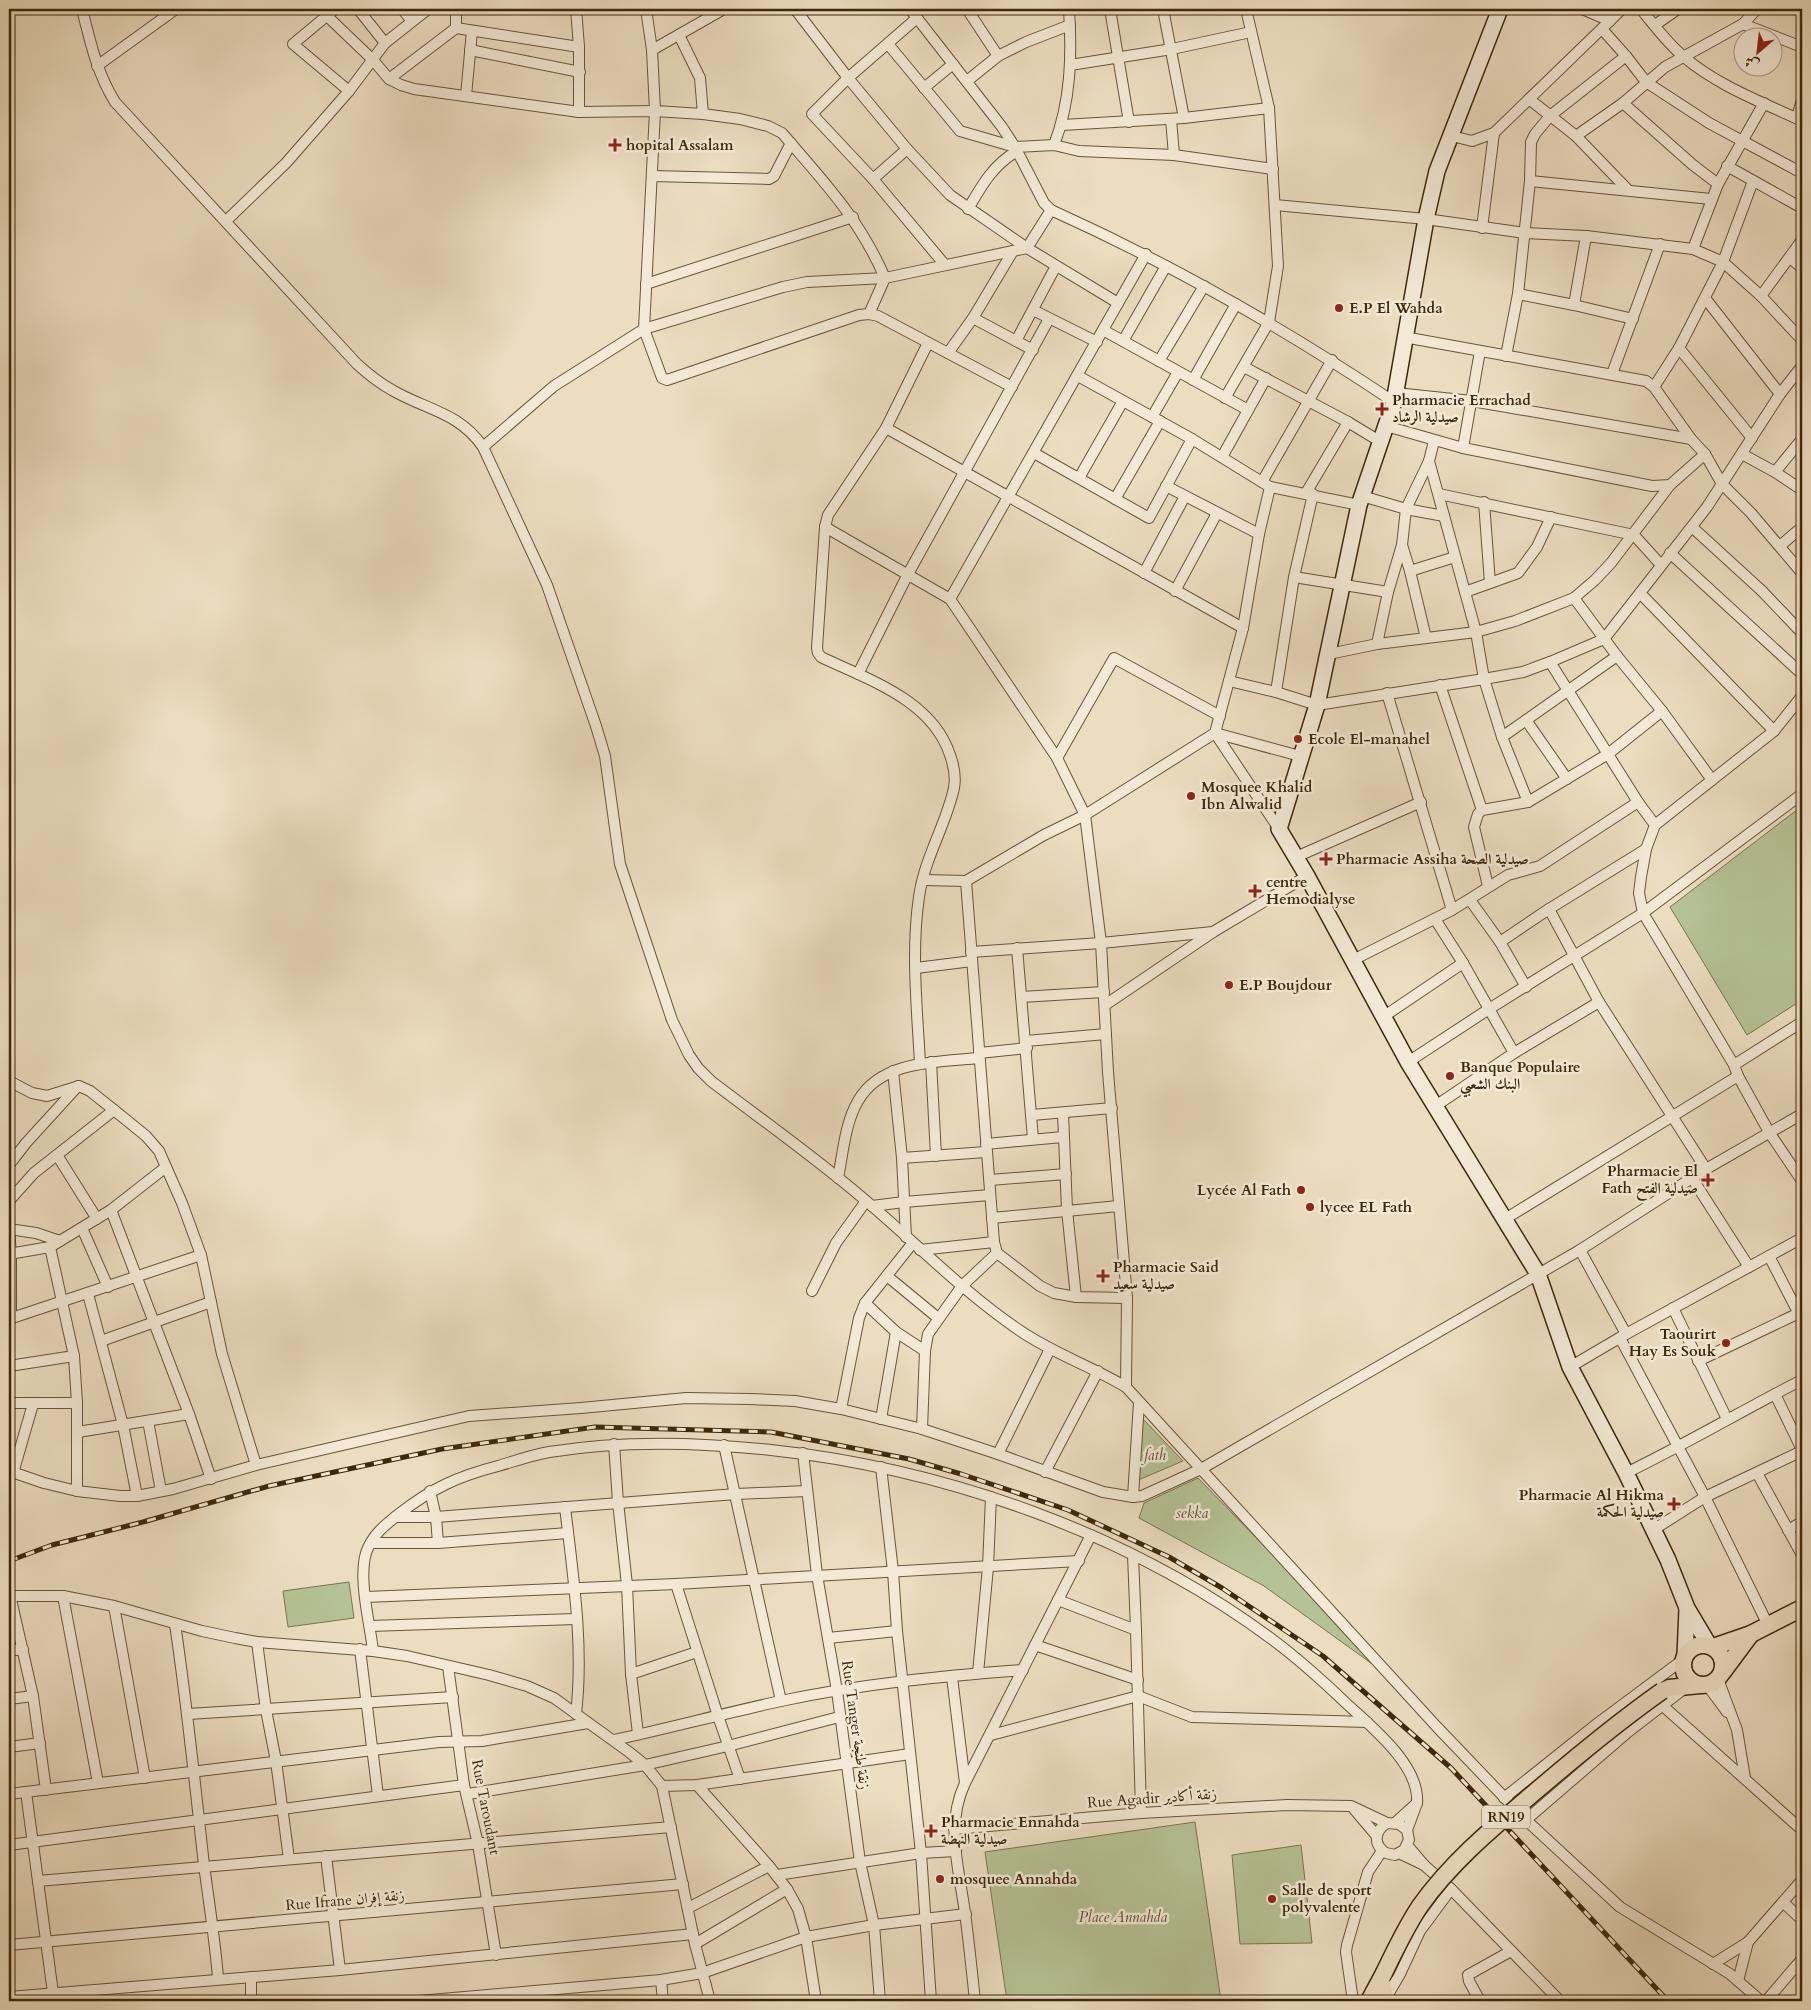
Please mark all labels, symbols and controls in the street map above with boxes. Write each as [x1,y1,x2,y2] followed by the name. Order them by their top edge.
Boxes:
[1734,28,1784,78] north arrow
[1741,51,1763,75] text: ش
[626,135,734,155] place label: hopital Assalam
[608,138,622,152] marker: hopital Assalam
[1349,298,1443,318] place label: E.P El Wahda
[1333,302,1345,314] marker: E.P El Wahda
[1392,390,1531,427] place label: Pharmacie Errachad صيدلية الرشاد
[1376,403,1388,415] marker: Pharmacie Errachad صيدلية الرشاد
[1308,729,1431,749] place label: Ecole El-manahel
[1292,733,1304,745] marker: Ecole El-manahel
[1201,777,1313,814] place label: Mosquee Khalid Ibn Alwalid
[1185,790,1197,802] marker: Mosquee Khalid Ibn Alwalid
[1336,849,1529,869] place label: Pharmacie Assiha صيدلية الصحة
[1320,853,1332,865] marker: Pharmacie Assiha صيدلية الصحة
[1266,872,1355,909] place label: centre Hemodialyse
[1248,884,1262,898] marker: centre Hemodialyse
[1239,975,1333,995] place label: E.P Boujdour
[1223,979,1235,991] marker: E.P Boujdour
[1460,1057,1580,1098] place label: Banque Populaire البنك الشعبي
[1444,1070,1456,1082] marker: Banque Populaire البنك الشعبي
[1602,1161,1699,1202] place label: Pharmacie El Fath صيدلية الفتح
[1702,1174,1714,1186] marker: Pharmacie El Fath صيدلية الفتح
[1197,1180,1292,1200] place label: Lycée Al Fath
[1295,1184,1307,1196] marker: Lycée Al Fath
[1320,1197,1413,1217] place label: lycee EL Fath
[1304,1201,1316,1213] marker: lycee EL Fath
[1113,1257,1219,1294] place label: Pharmacie Said صيدلية سعيد
[1097,1270,1109,1282] marker: Pharmacie Said صيدلية سعيد
[1629,1324,1717,1361] place label: Taourirt Hay Es Souk
[1720,1337,1732,1349] marker: Taourirt Hay Es Souk
[1141,1445,1167,1465] park label: fath
[1519,1485,1665,1522] place label: Pharmacie Al Hikma صيدلية الحكمة
[1668,1498,1680,1510] marker: Pharmacie Al Hikma صيدلية الحكمة
[1176,1503,1208,1523] park label: sekka
[837,1659,875,1791] street label: Rue Tanger زنقة طنجة
[467,1758,505,1857] street label: Rue Taroudant
[1086,1782,1218,1813] street label: Rue Agadir زنقة أكادير
[1482,1805,1530,1828] road number: RN19
[941,1812,1080,1849] place label: Pharmacie Ennahda صيدلية النهضة
[925,1825,937,1837] marker: Pharmacie Ennahda صيدلية النهضة
[950,1869,1078,1889] place label: mosquee Annahda
[934,1873,946,1885] marker: mosquee Annahda
[1282,1880,1372,1917] place label: Salle de sport polyvalente
[285,1885,405,1915] street label: Rue Ifrane زنقة إفران
[1266,1893,1278,1905] marker: Salle de sport polyvalente
[1079,1907,1168,1927] park label: Place Annahda

